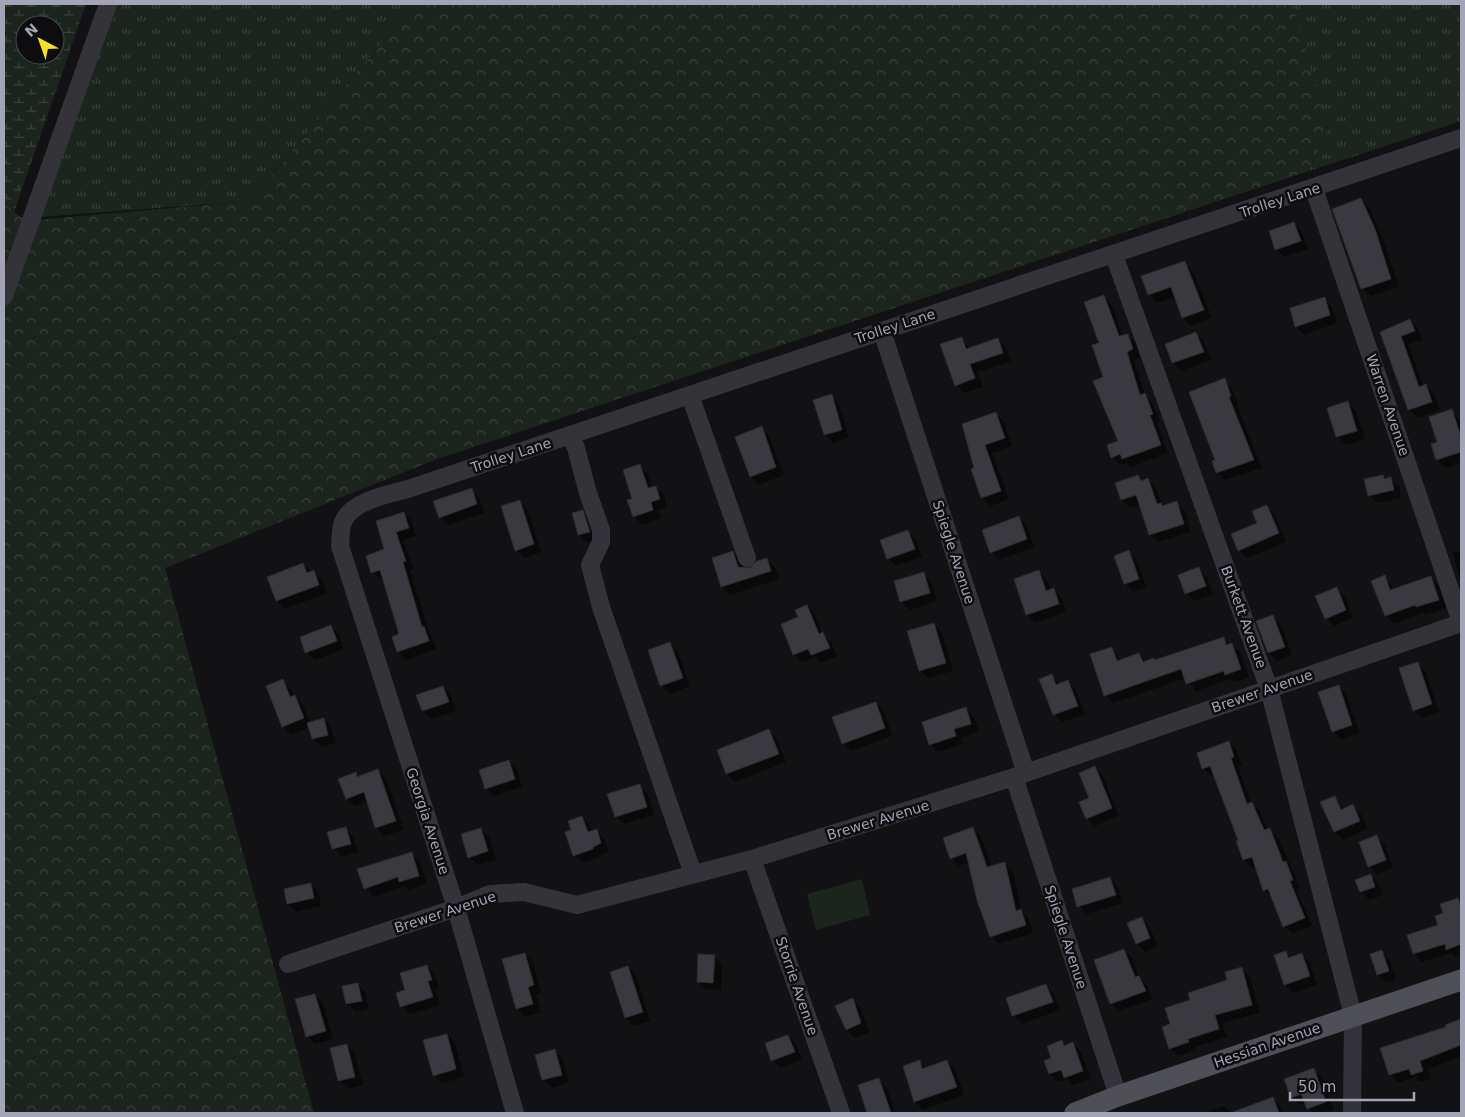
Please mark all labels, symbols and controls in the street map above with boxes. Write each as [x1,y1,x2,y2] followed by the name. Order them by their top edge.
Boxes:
[15,15,65,65] north arrow
[22,20,41,40] text: N
[1237,179,1322,221] street label: Trolley Lane
[852,305,937,347] street label: Trolley Lane
[1363,352,1413,458] street label: Warren Avenue
[468,434,553,476] street label: Trolley Lane
[930,498,978,606] street label: Spiegle Avenue
[1218,564,1270,670] street label: Burkett Avenue
[1209,666,1315,716] street label: Brewer Avenue
[403,766,453,876] street label: Georgia Avenue
[825,797,931,843] street label: Brewer Avenue
[1042,883,1090,991] street label: Spiegle Avenue
[392,888,498,936] street label: Brewer Avenue
[773,935,821,1037] street label: Storrie Avenue
[1212,1019,1322,1071] street label: Hessian Avenue
[1290,1070,1414,1102] scale bar
[1298,1078,1336,1096] text: 50 m

